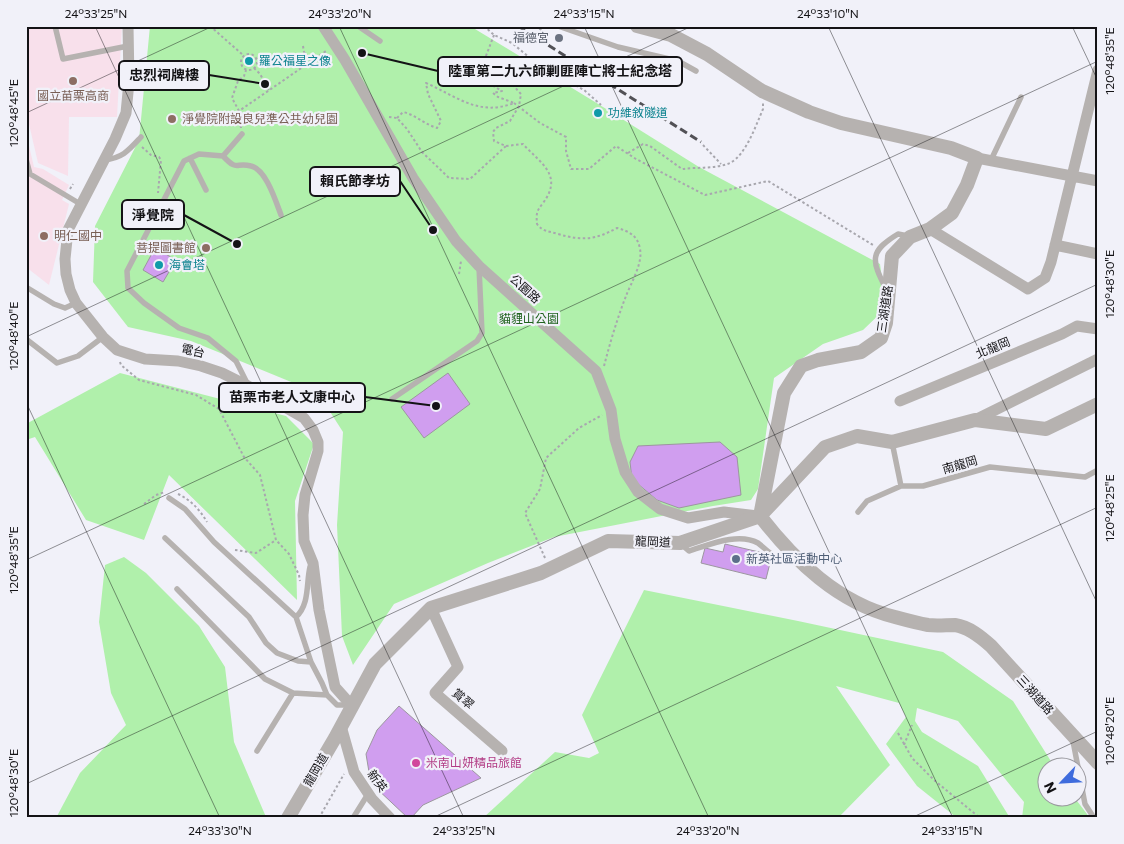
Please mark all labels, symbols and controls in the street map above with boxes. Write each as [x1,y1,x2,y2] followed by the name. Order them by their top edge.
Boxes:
[65,6,127,20] text: 24°33'25"N
[308,6,372,20] text: 24°33'20"N
[554,6,614,20] text: 24°33'15"N
[797,6,859,20] text: 24°33'10"N
[1102,27,1116,95] text: 120°48'35"E
[513,30,549,44] place label: 福德宮
[553,32,565,44] marker: 福德宮
[259,53,331,67] place label: 羅公福星之像
[243,55,255,67] marker: 羅公福星之像
[438,57,682,86] callout: 陸軍第二九六師剿匪陣亡將士紀念塔
[119,61,209,90] callout: 忠烈祠牌樓
[448,62,672,79] text: 陸軍第二九六師剿匪陣亡將士紀念塔
[129,66,199,83] text: 忠烈祠牌樓
[67,75,79,87] marker: 國立苗栗高商
[6,79,20,147] text: 120°48'45"E
[37,88,109,102] place label: 國立苗栗高商
[608,105,668,119] place label: 功維敘隧道
[592,107,604,119] marker: 功維敘隧道
[182,111,338,125] place label: 淨覺院附設良兒準公共幼兒園
[166,113,178,125] marker: 淨覺院附設良兒準公共幼兒園
[310,167,400,196] callout: 賴氏節孝坊
[320,172,390,189] text: 賴氏節孝坊
[122,200,184,229] callout: 淨覺院
[132,206,174,223] text: 淨覺院
[54,228,102,242] place label: 明仁國中
[38,230,50,242] marker: 明仁國中
[136,240,196,254] place label: 菩提圖書館
[200,242,212,254] marker: 菩提圖書館
[1102,250,1116,318] text: 120°48'30"E
[169,257,205,271] place label: 海會塔
[153,259,165,271] marker: 海會塔
[508,271,544,306] street label: 公園路
[874,284,894,334] street label: 三湖道路
[6,302,20,370] text: 120°48'40"E
[499,311,559,325] park label: 貓貍山公園
[973,334,1012,360] street label: 北龍岡
[180,341,206,360] street label: 電台
[219,383,365,412] callout: 苗栗市老人文康中心
[229,388,355,405] text: 苗栗市老人文康中心
[940,452,979,476] street label: 南龍岡
[1102,474,1116,542] text: 120°48'25"E
[6,526,20,594] text: 120°48'35"E
[635,533,671,549] street label: 龍岡道
[746,551,842,565] place label: 新英社區活動中心
[730,553,742,565] marker: 新英社區活動中心
[1014,672,1057,717] street label: 三湖道路
[450,685,477,711] street label: 賞翠
[1102,697,1116,765] text: 120°48'20"E
[6,749,20,817] text: 120°48'30"E
[300,750,330,789] street label: 龍岡道
[426,755,522,769] place label: 米南山妍精品旅館
[1036,756,1086,806] north arrow
[410,757,422,769] marker: 米南山妍精品旅館
[365,767,391,794] street label: 新英
[1040,779,1060,796] text: N
[188,823,252,837] text: 24°33'30"N
[433,823,495,837] text: 24°33'25"N
[676,823,740,837] text: 24°33'20"N
[922,823,982,837] text: 24°33'15"N

